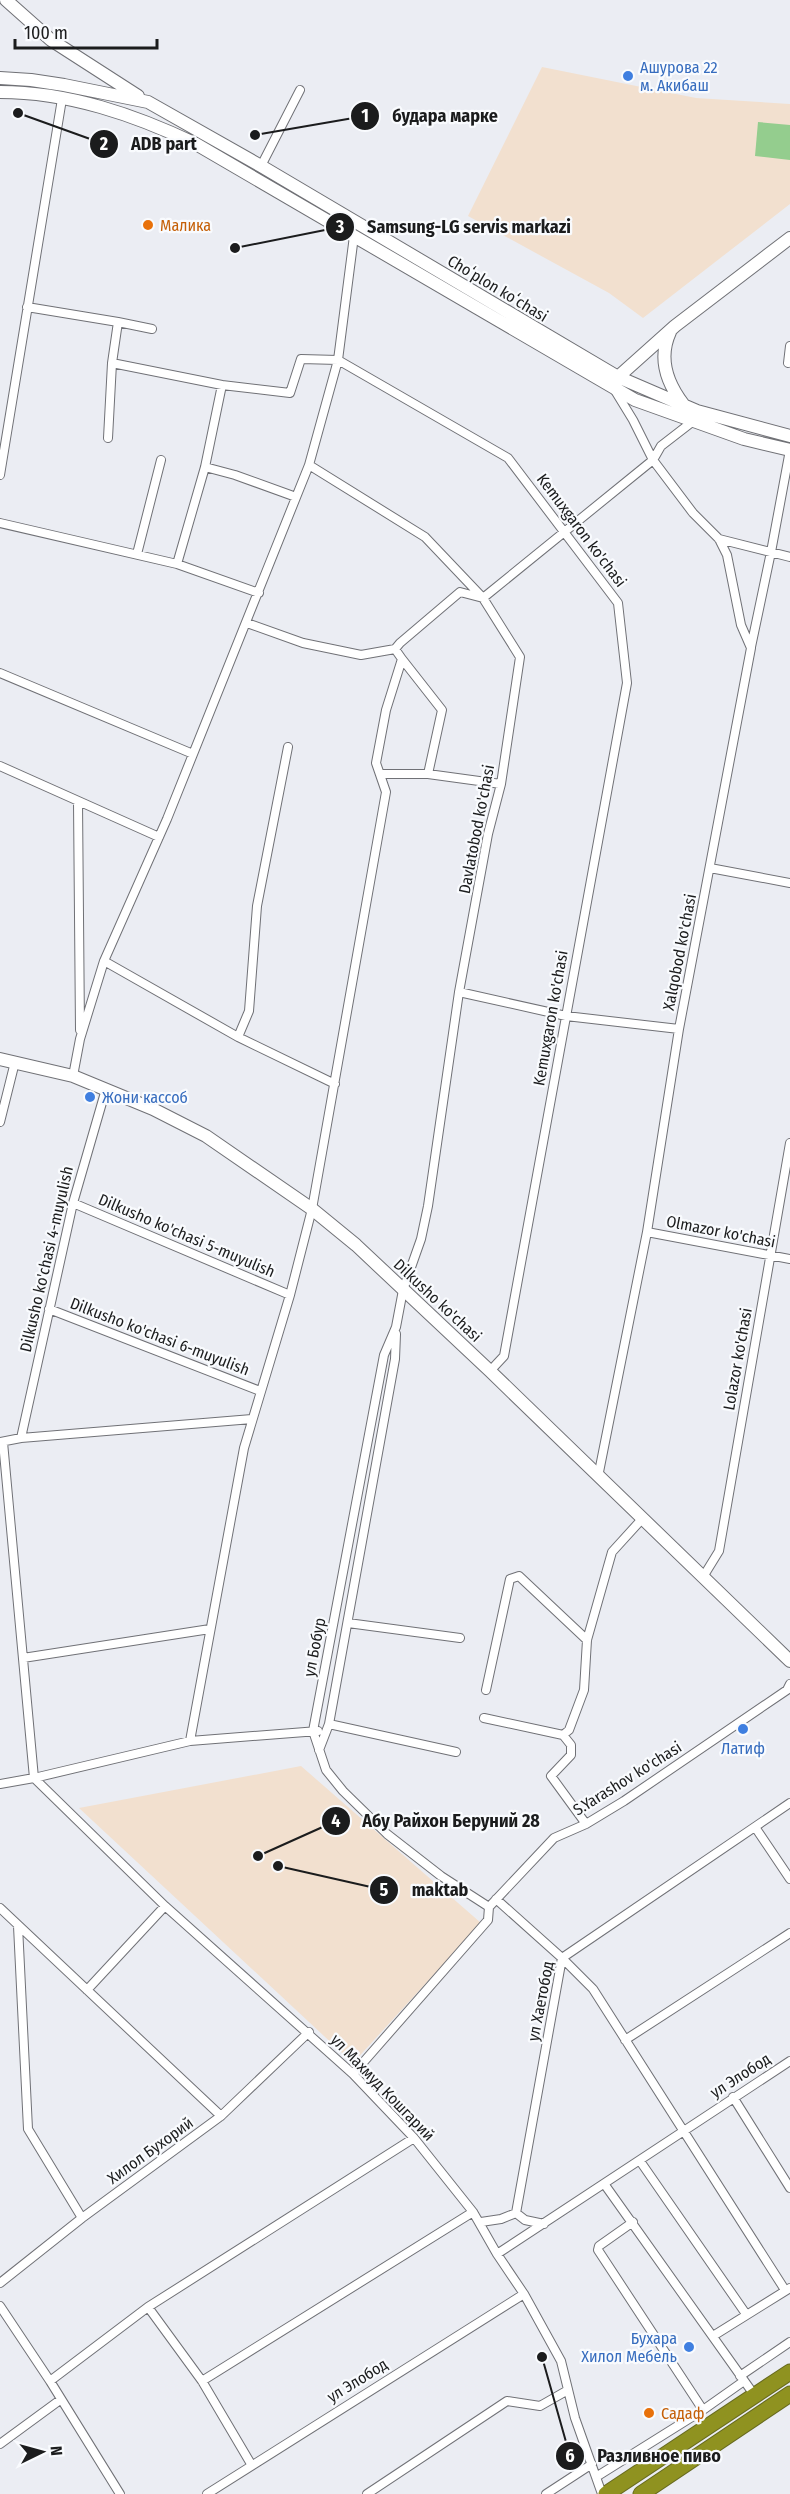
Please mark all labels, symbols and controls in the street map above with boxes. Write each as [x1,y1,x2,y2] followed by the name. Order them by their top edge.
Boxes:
[15,12,158,50] scale bar
[24,22,68,44] text: 100 m
[640,58,718,95] place label: Ашурова 22 м. Акибаш
[621,69,635,83] marker: Ашурова 22 м. Акибаш
[350,98,510,134] callout: будара марке
[361,105,369,127] text: 1
[392,105,498,127] text: будара марке
[89,126,209,162] callout: ADB part
[99,133,108,155] text: 2
[130,133,198,155] text: ADB part
[325,209,583,245] callout: Samsung-LG servis markazi
[160,216,211,235] place label: Малика
[335,216,345,238] text: 3
[367,216,571,238] text: Samsung-LG servis markazi
[141,218,155,232] marker: Малика
[444,251,551,326] street label: Choʻplon koʻchasi
[533,470,630,591] street label: Kemuxgaron ko'chasi
[455,763,498,895] street label: Davlatobod ko'chasi
[659,892,700,1012] street label: Xalqobod ko'chasi
[529,949,572,1087] street label: Kemuxgaron ko'chasi
[102,1088,188,1107] place label: Жони кассоб
[83,1090,97,1104] marker: Жони кассоб
[16,1164,77,1354] street label: Dilkusho ko'chasi 4-muyulish
[96,1190,278,1281] street label: Dilkusho ko'chasi 5-muyulish
[665,1212,777,1251] street label: Olmazor ko'chasi
[390,1255,486,1346] street label: Dilkusho ko'chasi
[67,1293,252,1379] street label: Dilkusho ko'chasi 6-muyulish
[719,1306,756,1412] street label: Lolazor ko'chasi
[299,1616,330,1678] street label: ул Бобур
[736,1722,750,1736] marker: Латиф
[570,1737,685,1819] street label: S.Yarashov ko'chasi
[721,1739,765,1758] place label: Латиф
[321,1803,552,1839] callout: Абу Райхон Беруний 28
[331,1810,341,1832] text: 4
[361,1810,540,1832] text: Абу Райхон Беруний 28
[369,1872,480,1908] callout: maktab
[380,1879,389,1901] text: 5
[412,1879,469,1901] text: maktab
[523,1959,558,2043] street label: ул Хаетобод
[327,2030,438,2145] street label: ул Махмуд Кошгарий
[707,2049,774,2102] street label: ул Элобод
[104,2113,197,2188] street label: Хилол Бухорий
[581,2329,677,2366] place label: Бухара Хилол Мебель
[682,2340,696,2354] marker: Бухара Хилол Мебель
[323,2354,391,2406] street label: ул Элобод
[661,2404,704,2423] place label: Садаф
[642,2406,656,2420] marker: Садаф
[12,2422,72,2482] north arrow
[555,2438,733,2474] callout: Разливное пиво
[47,2445,66,2456] text: N
[565,2445,575,2467] text: 6
[597,2445,721,2467] text: Разливное пиво

